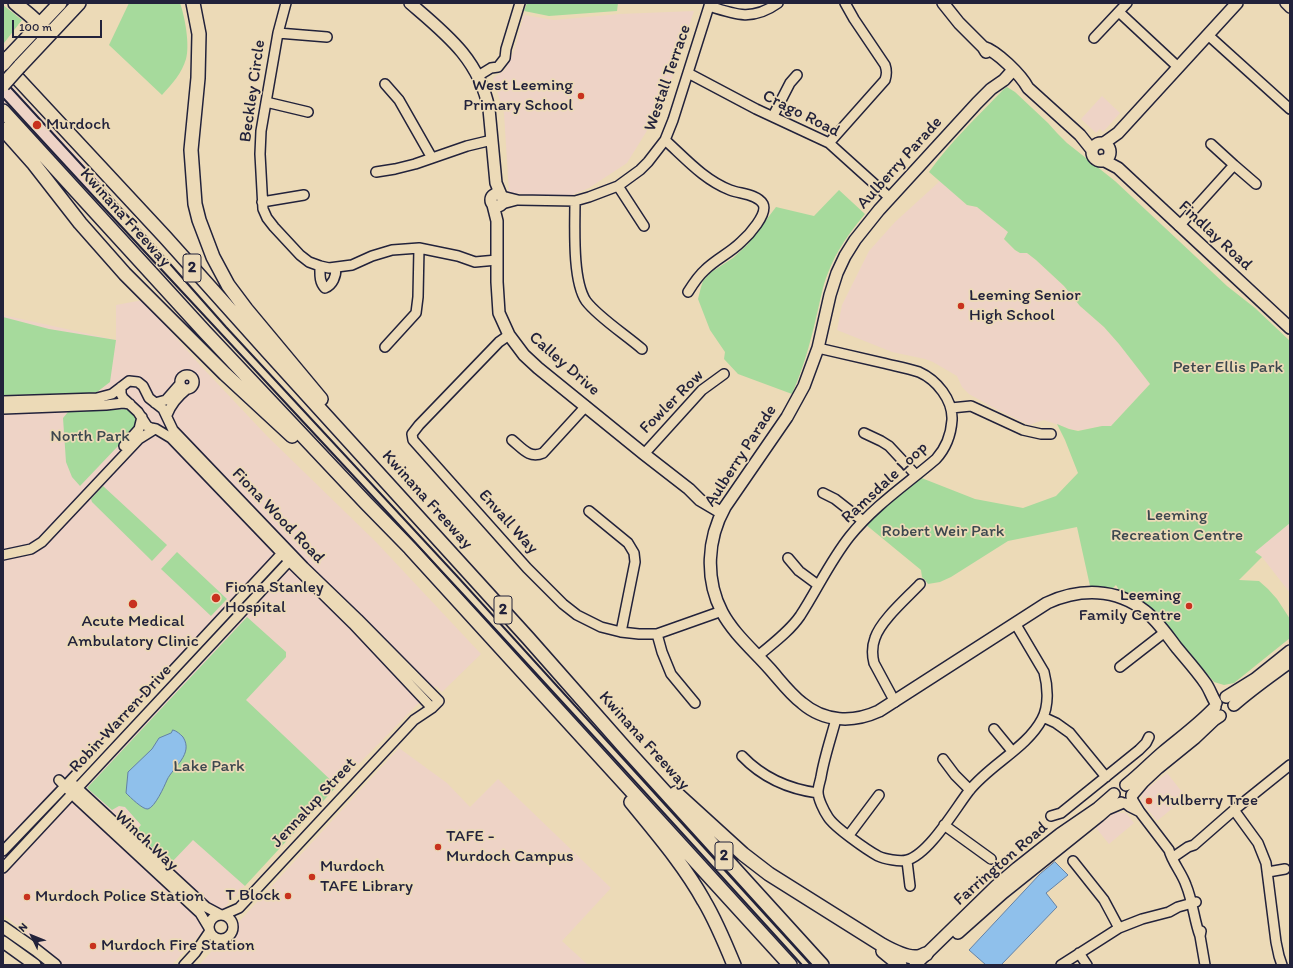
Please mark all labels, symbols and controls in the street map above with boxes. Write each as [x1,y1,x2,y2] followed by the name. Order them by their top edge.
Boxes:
[14,12,104,38] scale bar
[19,20,52,34] text: 100 m
[640,22,696,134] street label: Westall Terrace
[236,39,270,143] street label: Beckley Circle
[463,76,573,116] place label: West Leeming Primary School
[759,86,843,142] street label: Crago Road
[576,91,586,101] marker: West Leeming Primary School
[853,112,947,214] street label: Aulberry Parade
[46,115,110,135] place label: Murdoch
[31,119,43,131] marker: Murdoch
[75,164,175,272] street label: Kwinana Freeway
[1174,197,1256,275] street label: Findlay Road
[183,254,201,282] road number: 2
[969,286,1081,326] place label: Leeming Senior High School
[956,301,966,311] marker: Leeming Senior High School
[524,328,604,400] street label: Calley Drive
[1173,358,1283,378] park label: Peter Ellis Park
[636,366,708,438] street label: Fowler Row
[700,401,782,511] street label: Aulberry Parade
[50,427,130,447] park label: North Park
[838,438,932,528] street label: Ramsdale Loop
[377,446,477,554] street label: Kwinana Freeway
[227,464,329,568] street label: Fiona Wood Road
[474,486,542,558] street label: Envall Way
[1111,506,1243,546] park label: Leeming Recreation Centre
[882,522,1004,542] park label: Robert Weir Park
[225,578,324,618] place label: Fiona Stanley Hospital
[1079,586,1181,626] place label: Leeming Family Centre
[210,592,222,604] marker: Fiona Stanley Hospital
[494,596,512,624] road number: 2
[127,598,139,610] marker: Acute Medical Ambulatory Clinic
[1184,601,1194,611] marker: Leeming Family Centre
[67,612,199,652] place label: Acute Medical Ambulatory Clinic
[66,661,176,777] street label: Robin Warren Drive
[594,687,694,795] street label: Kwinana Freeway
[267,754,361,852] street label: Jennalup Street
[173,757,245,777] park label: Lake Park
[1157,791,1258,811] place label: Mulberry Tree
[1144,796,1154,806] marker: Mulberry Tree
[110,806,182,876] street label: Winch Way
[950,818,1052,910] street label: Farrington Road
[446,827,574,867] place label: TAFE - Murdoch Campus
[433,842,443,852] marker: TAFE - Murdoch Campus
[715,842,733,870] road number: 2
[320,857,413,897] place label: Murdoch TAFE Library
[307,872,317,882] marker: Murdoch TAFE Library
[226,886,280,906] place label: T Block
[35,887,204,907] place label: Murdoch Police Station
[283,891,293,901] marker: T Block
[22,892,32,902] marker: Murdoch Police Station
[12,916,52,956] north arrow
[16,920,30,935] text: N
[101,936,255,956] place label: Murdoch Fire Station
[88,941,98,951] marker: Murdoch Fire Station

